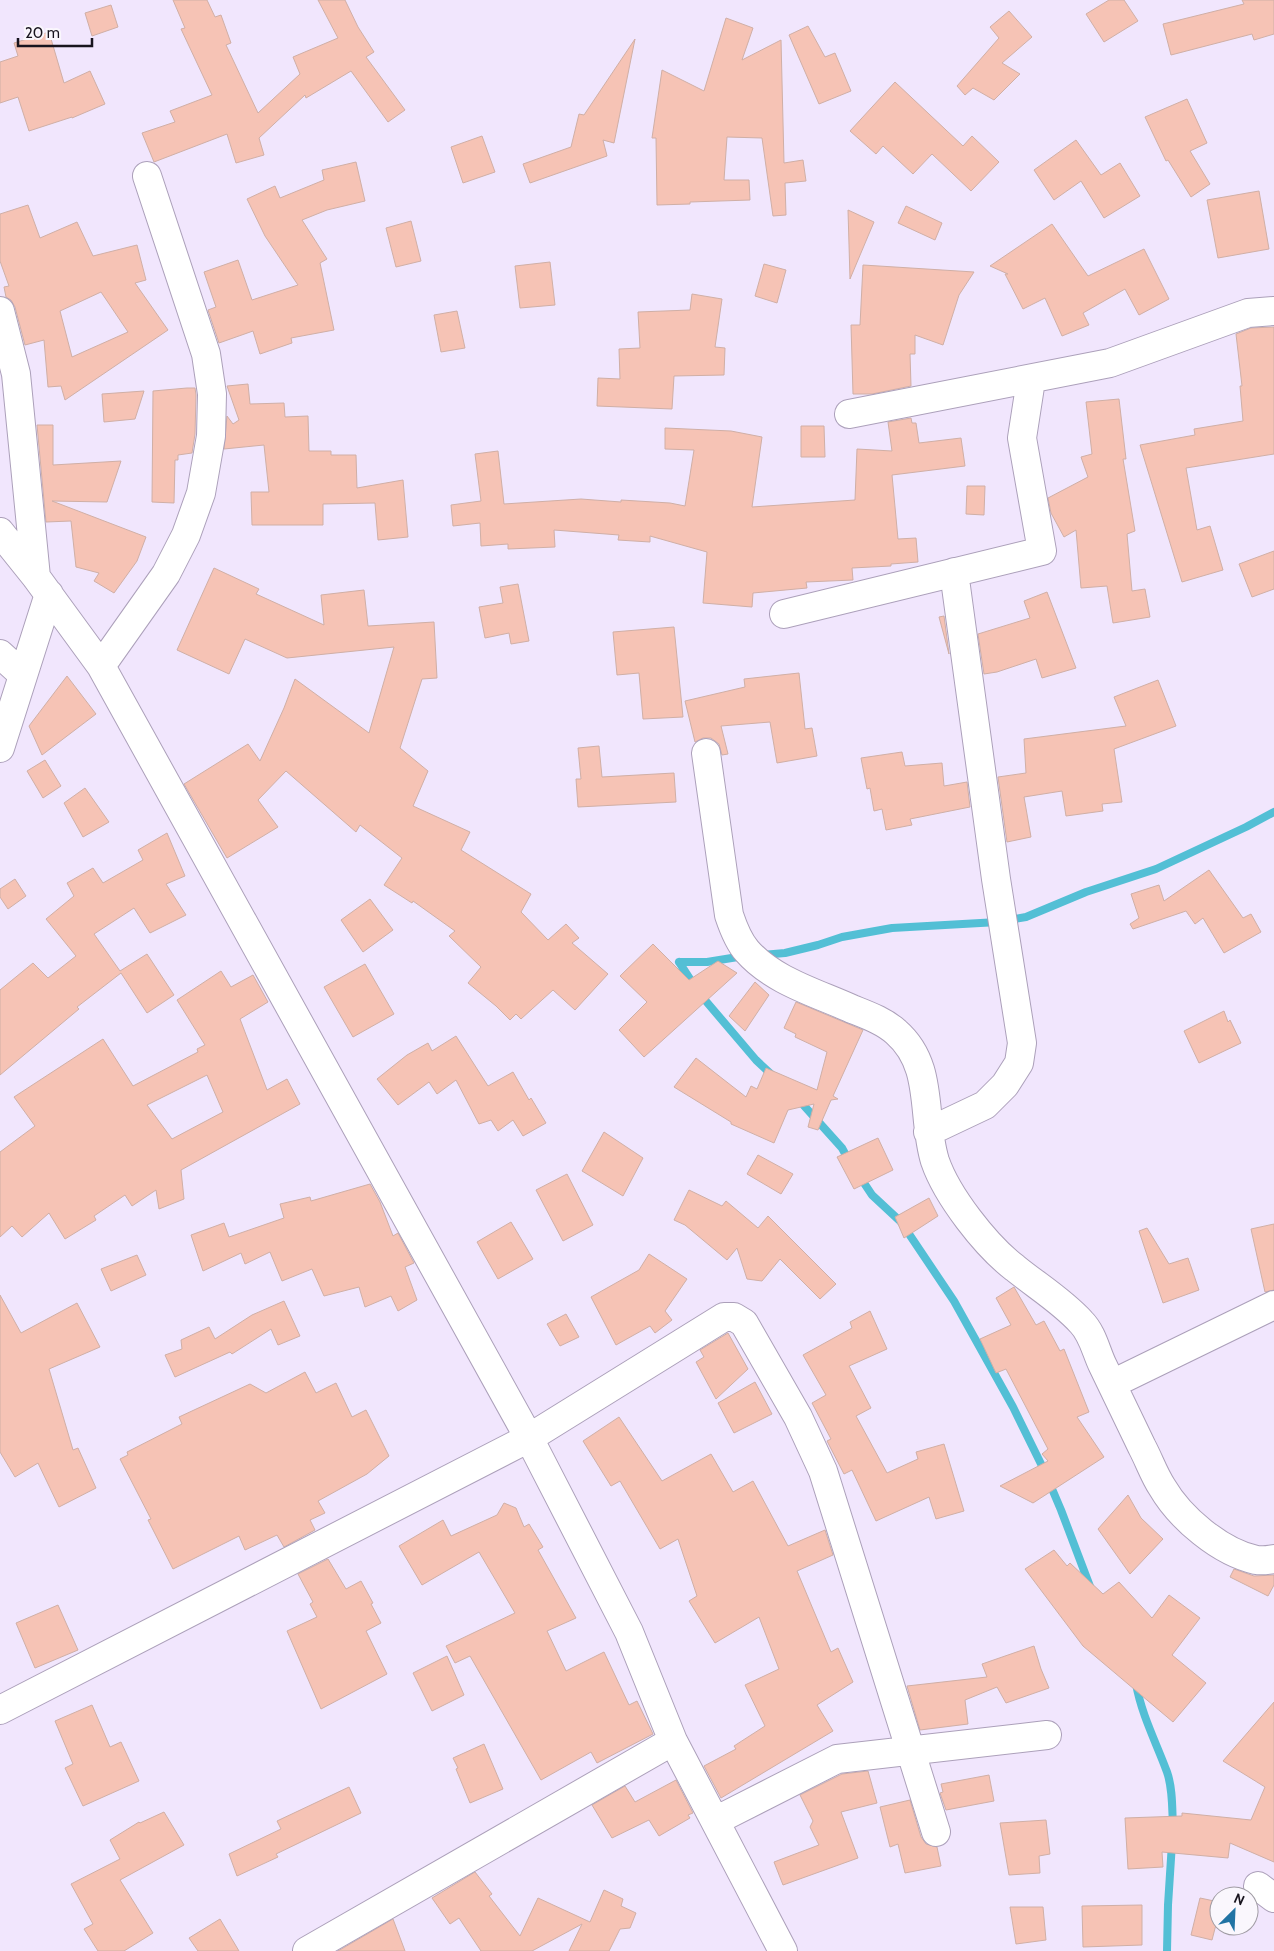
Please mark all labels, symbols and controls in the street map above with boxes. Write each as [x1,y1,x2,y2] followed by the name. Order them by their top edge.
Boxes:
[18,15,91,47] scale bar
[25,24,60,42] text: 20 m
[1209,1886,1259,1936] north arrow
[1231,1889,1247,1909] text: N

